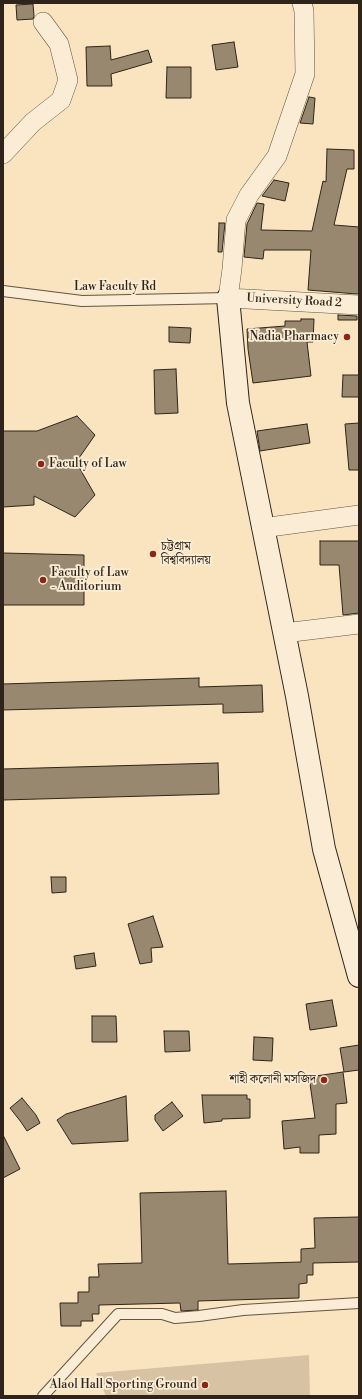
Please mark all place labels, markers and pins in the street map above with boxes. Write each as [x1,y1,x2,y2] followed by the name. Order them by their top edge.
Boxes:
[250,330,339,344] place label: Nadia Pharmacy
[342,332,352,342] marker: Nadia Pharmacy
[49,457,127,471] place label: Faculty of Law
[36,459,46,469] marker: Faculty of Law
[161,540,211,568] place label: চট্টগ্রাম বিশ্ববিদ্যালয়
[148,549,158,559] marker: চট্টগ্রাম বিশ্ববিদ্যালয়
[51,566,129,594] place label: Faculty of Law - Auditorium
[38,575,48,585] marker: Faculty of Law - Auditorium
[229,1073,316,1087] place label: শাহী কলোনী মসজিদ
[319,1075,329,1085] marker: শাহী কলোনী মসজিদ
[50,1378,197,1392] place label: Alaol Hall Sporting Ground
[200,1380,210,1390] marker: Alaol Hall Sporting Ground

